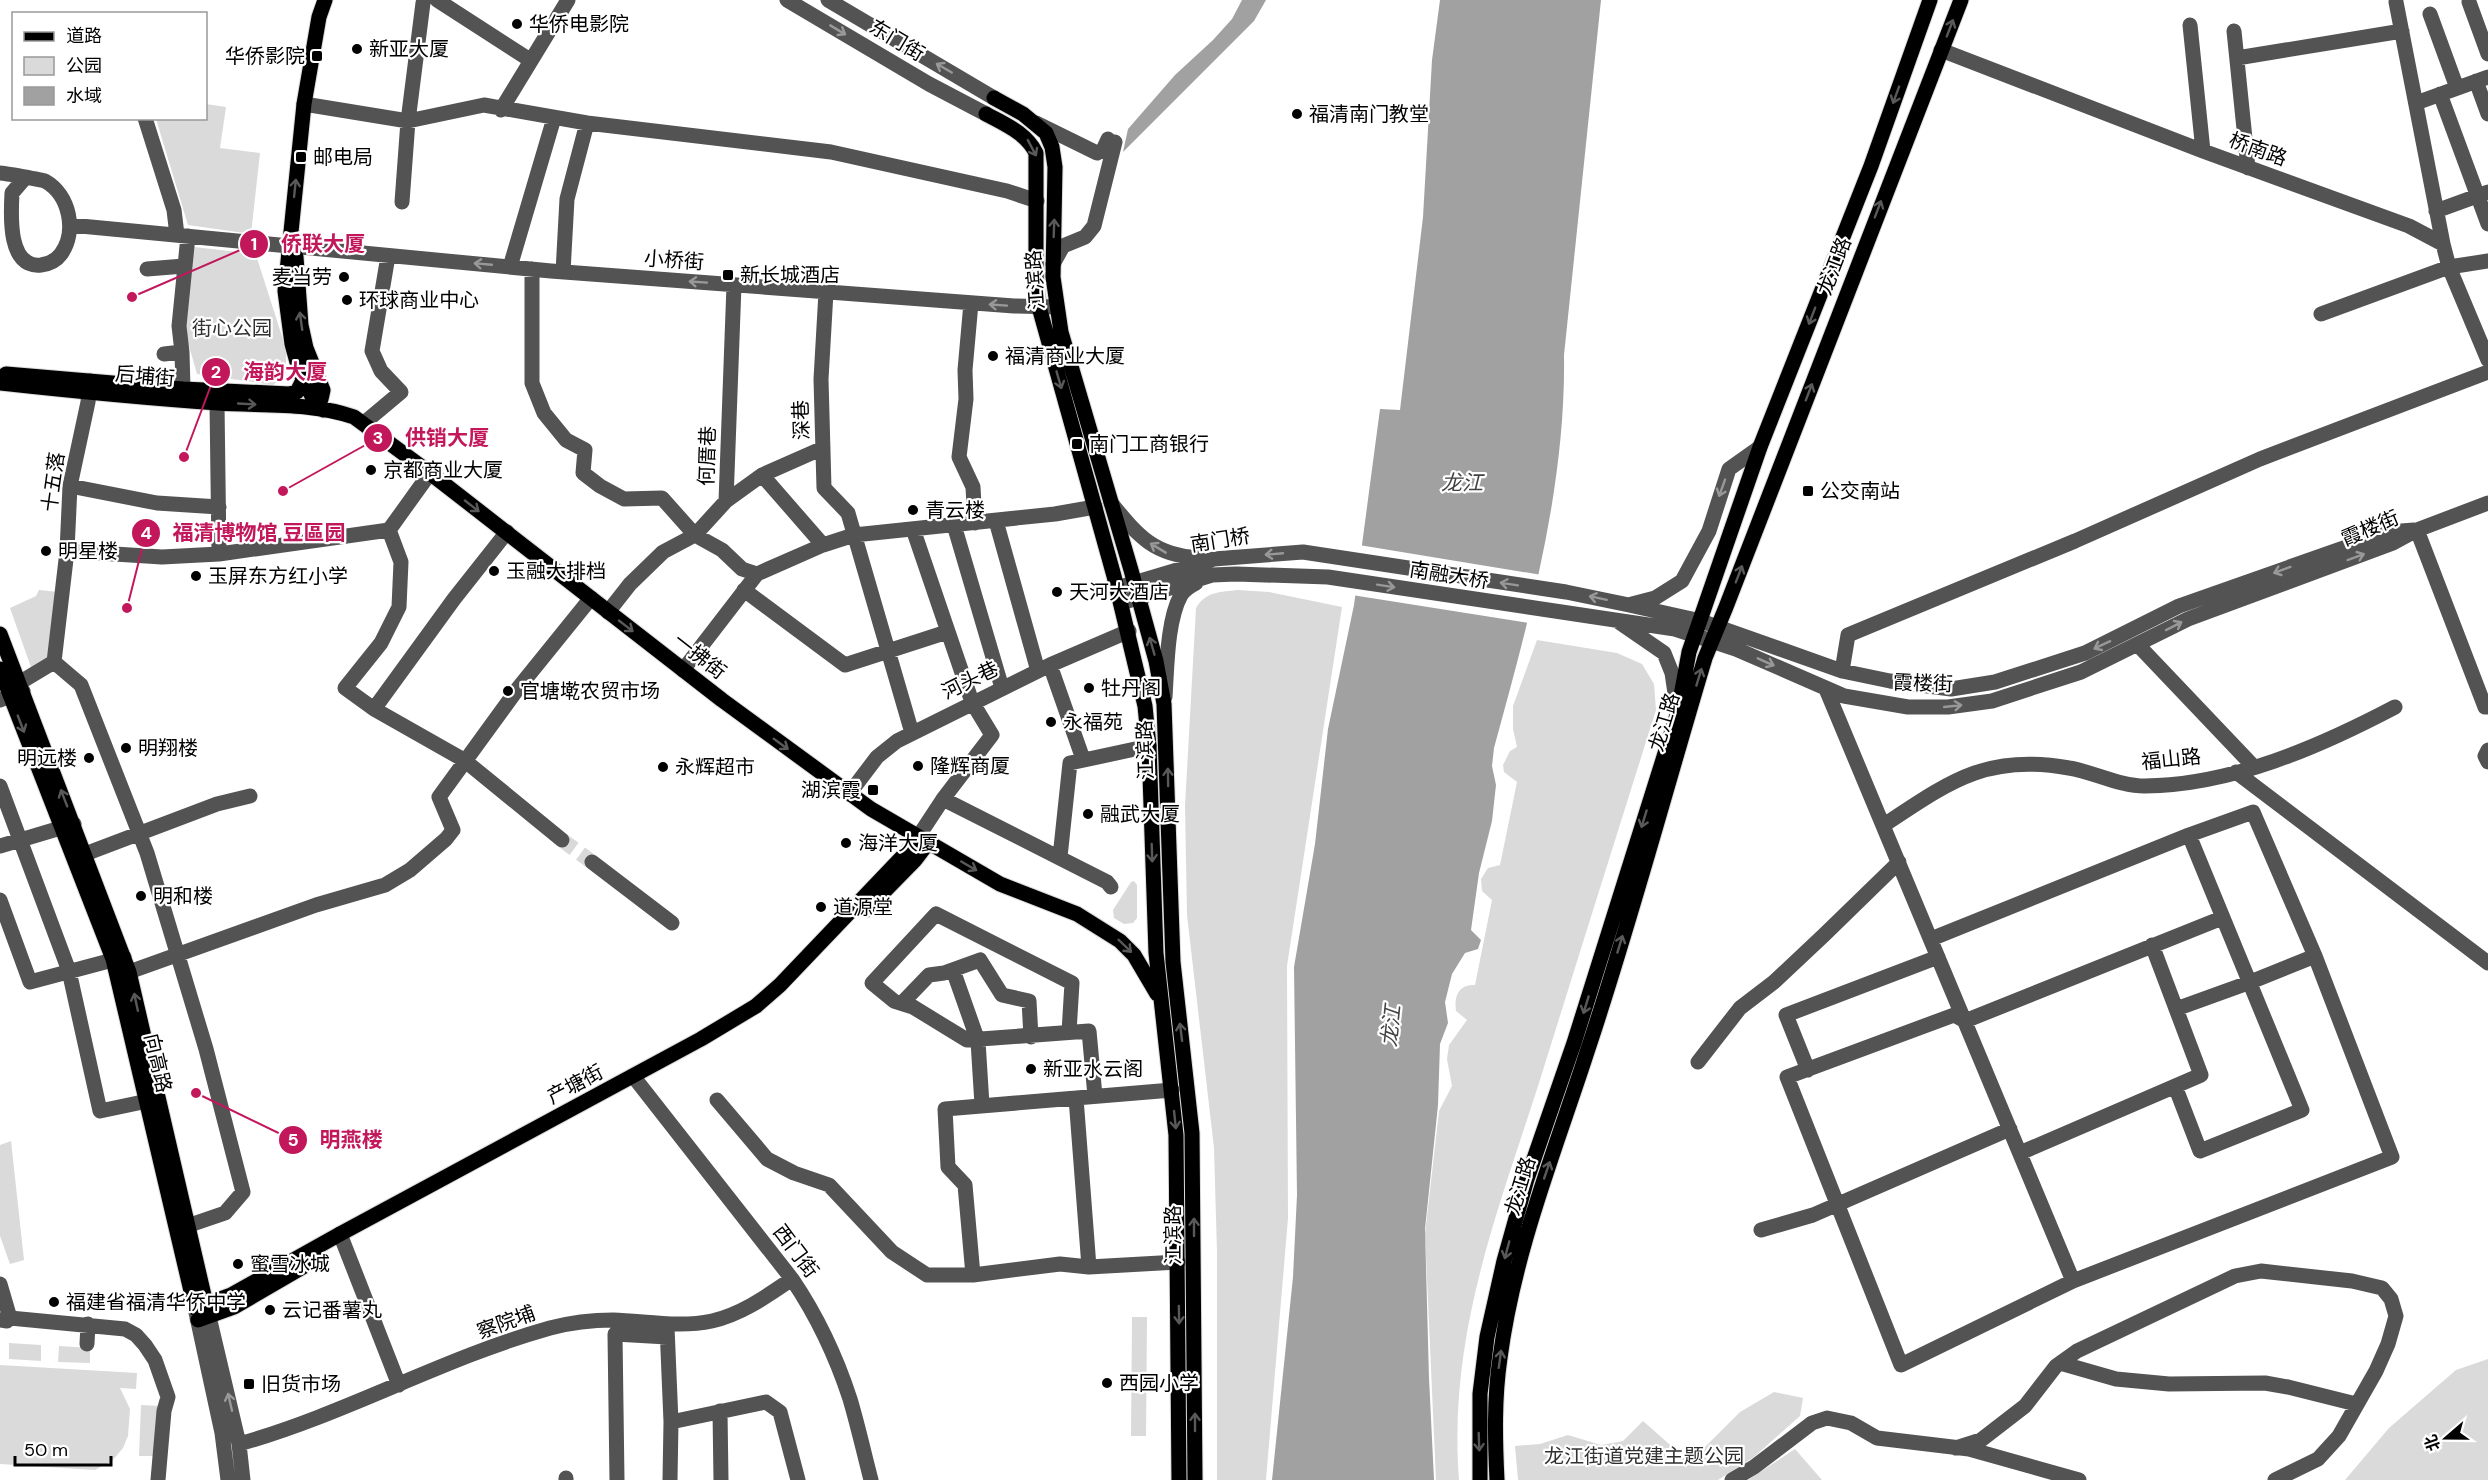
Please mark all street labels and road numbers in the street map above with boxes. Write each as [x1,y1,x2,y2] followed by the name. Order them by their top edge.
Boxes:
[865,13,929,67] street label: 东门街
[2225,127,2291,171] street label: 桥南路
[1811,233,1857,299] street label: 龙江路
[643,245,705,275] street label: 小桥街
[1020,249,1050,311] street label: 江滨路
[114,360,176,392] street label: 后埔街
[787,400,815,440] street label: 深巷
[693,426,721,486] street label: 何厝巷
[36,450,70,514] street label: 十五落
[2337,504,2403,552] street label: 霞楼街
[1188,522,1252,558] street label: 南门桥
[1407,556,1491,594] street label: 南融大桥
[668,627,732,685] street label: 一拂街
[937,655,1003,705] street label: 河头巷
[1893,669,1953,697] street label: 霞楼街
[1643,690,1685,754] street label: 龙江路
[1131,720,1159,780] street label: 江滨路
[2140,743,2202,775] street label: 福山路
[139,1031,177,1095] street label: 向高路
[542,1058,608,1110] street label: 产塘街
[1499,1154,1541,1218] street label: 龙江路
[1160,1205,1186,1265] street label: 江滨路
[768,1219,824,1283] street label: 西门街
[473,1300,539,1344] street label: 察院埔

